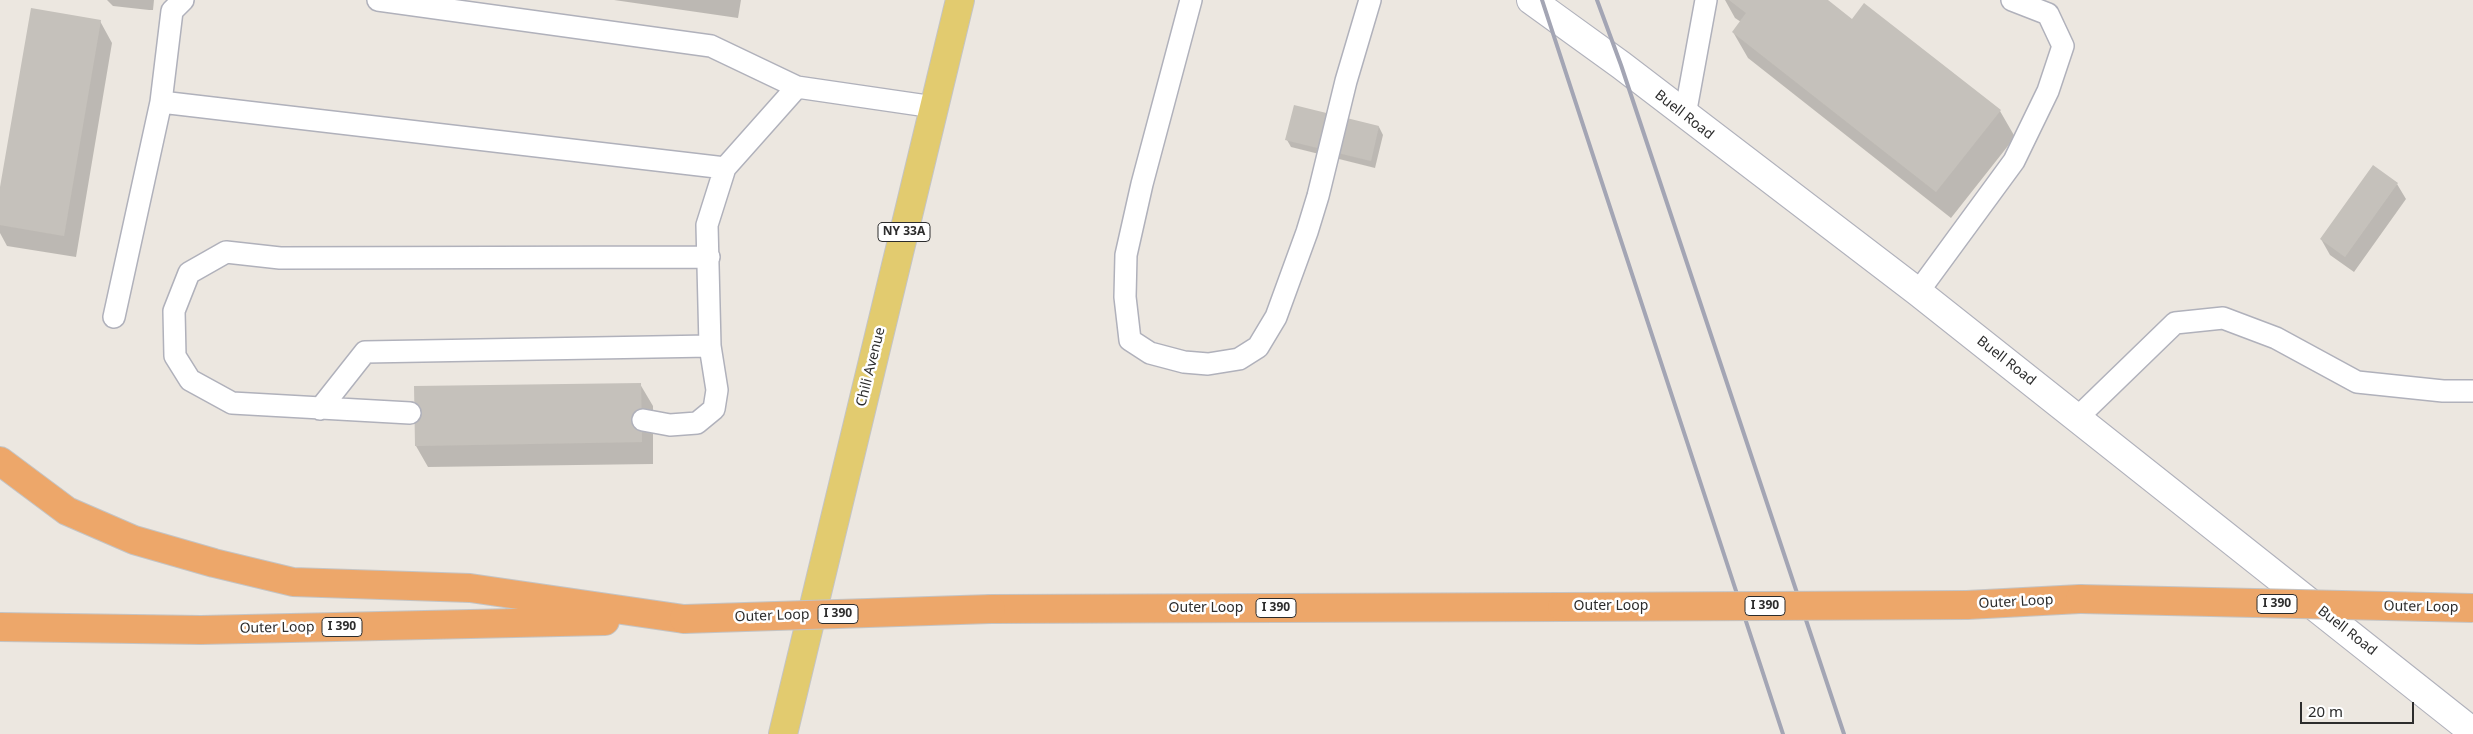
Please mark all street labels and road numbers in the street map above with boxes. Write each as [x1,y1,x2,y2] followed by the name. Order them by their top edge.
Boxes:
[1651,87,1717,143] street label: Buell Road
[878,222,930,242] road number: NY 33A
[853,326,889,408] street label: Chili Avenue
[1973,333,2039,389] street label: Buell Road
[1978,592,2054,612] street label: Outer Loop
[2257,594,2297,614] road number: I 390
[1745,596,1785,616] road number: I 390
[1256,598,1296,618] road number: I 390
[1574,598,1648,614] street label: Outer Loop
[2383,598,2459,616] street label: Outer Loop
[1169,600,1243,616] street label: Outer Loop
[2314,603,2380,659] street label: Buell Road
[818,604,858,624] road number: I 390
[734,606,810,626] street label: Outer Loop
[322,618,362,636] road number: I 390
[239,619,315,637] street label: Outer Loop

